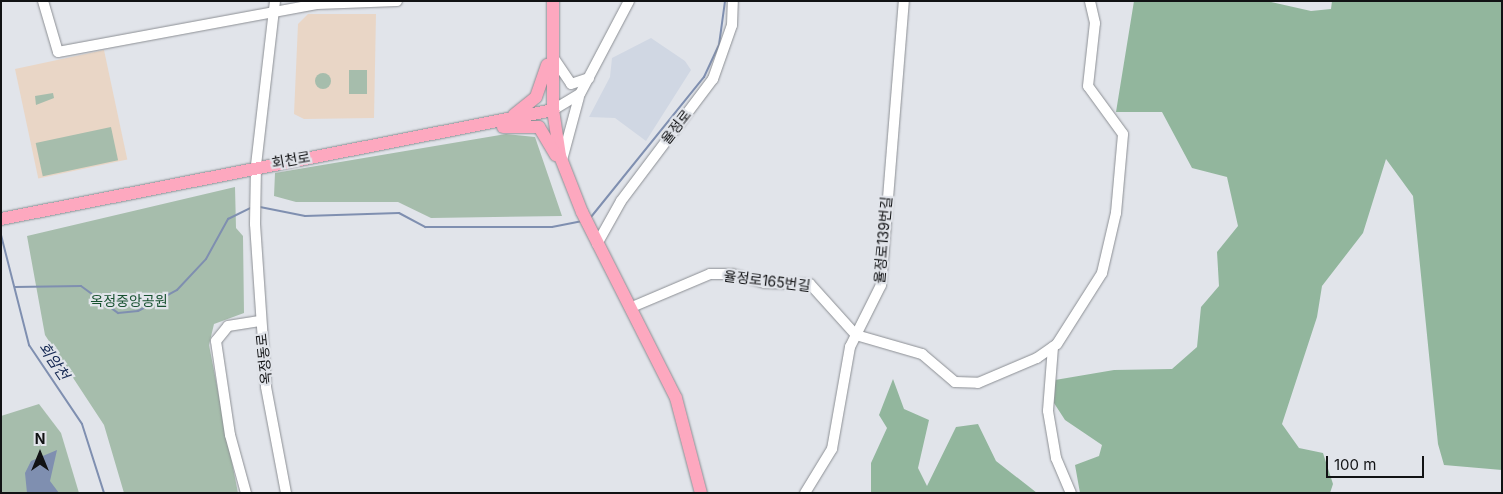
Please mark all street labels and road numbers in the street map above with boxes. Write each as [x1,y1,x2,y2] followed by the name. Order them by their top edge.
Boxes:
[657,107,695,147] street label: 율정로
[271,148,311,172] street label: 회천로
[871,196,895,284] street label: 율정로139번길
[723,267,811,295] street label: 율정로165번길
[253,333,275,385] street label: 옥정동로

